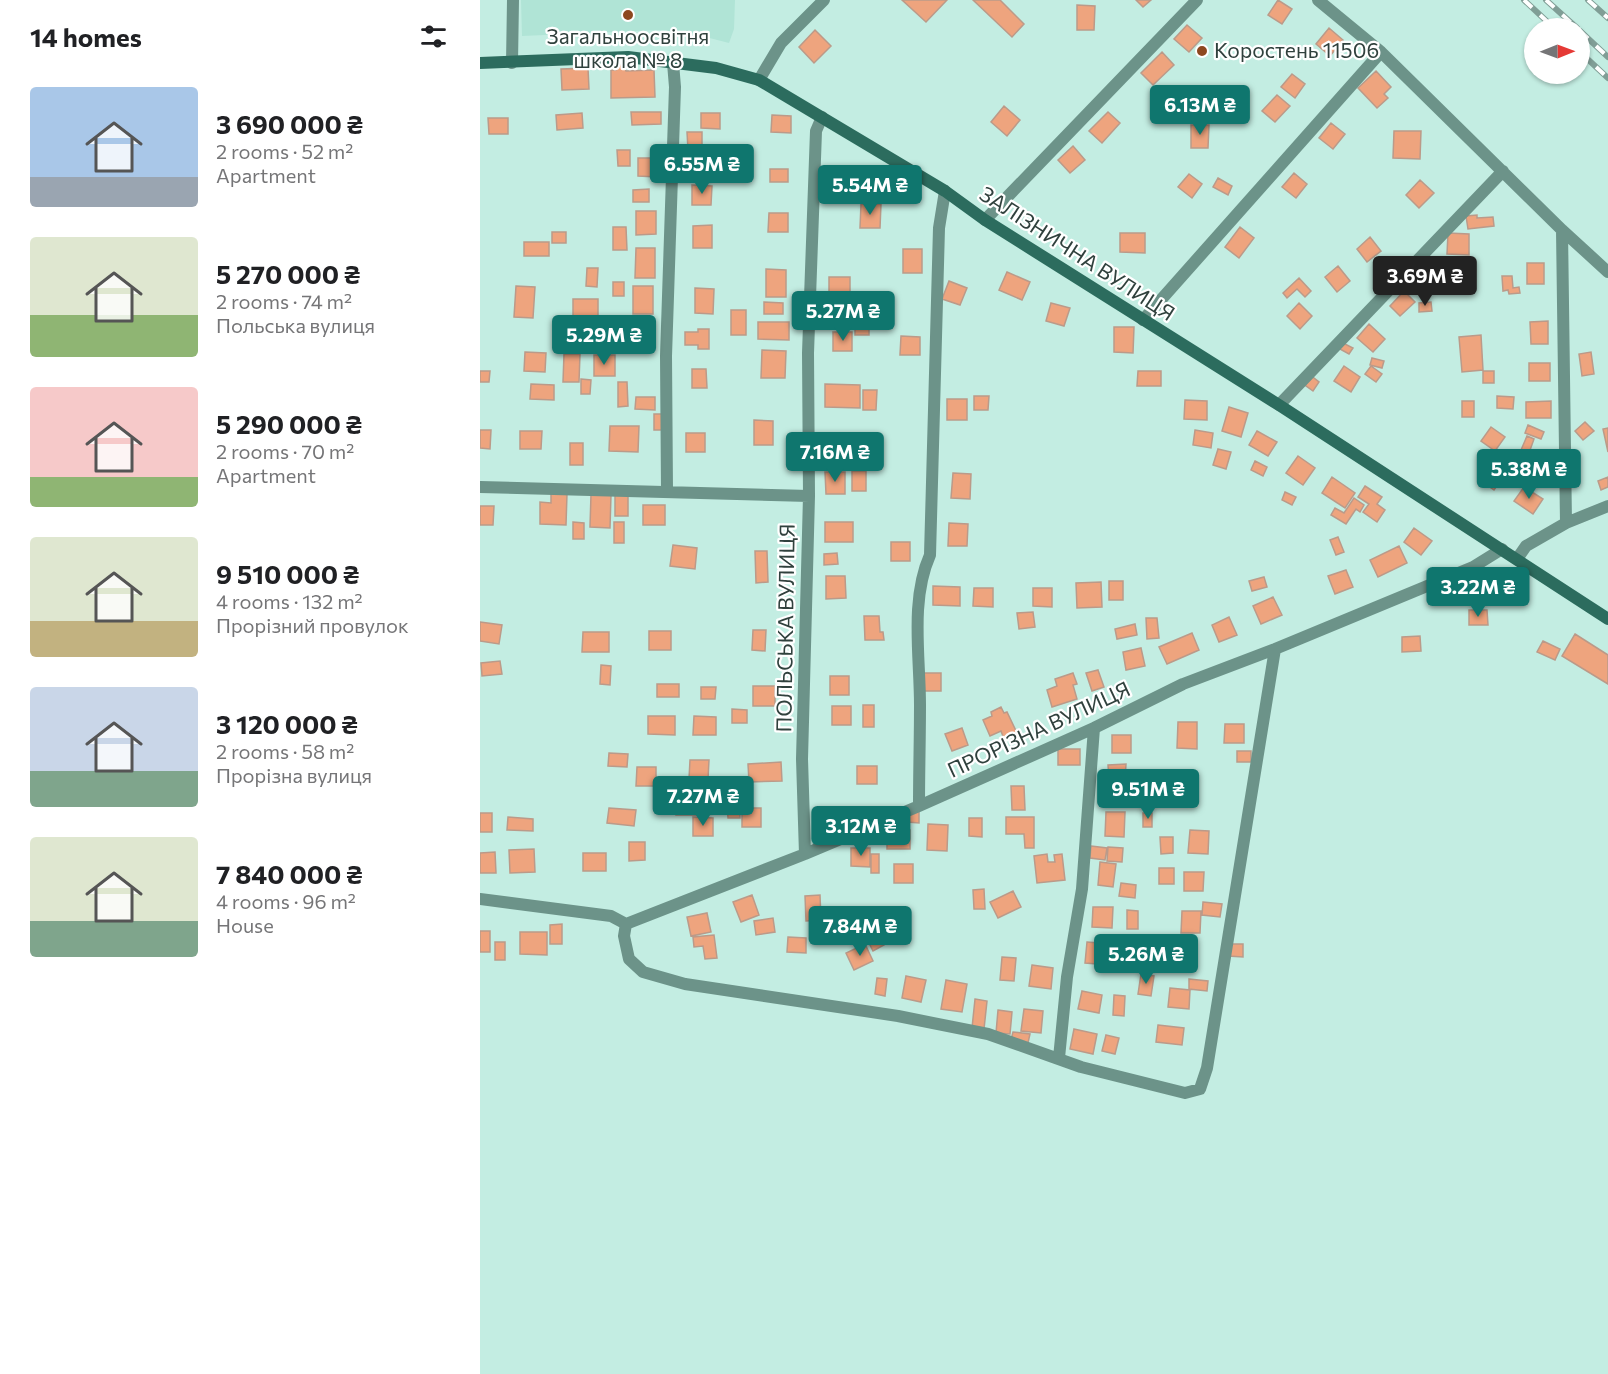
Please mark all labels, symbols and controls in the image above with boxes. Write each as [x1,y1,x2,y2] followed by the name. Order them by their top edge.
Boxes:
[621,8,635,22] marker: Загальноосвітня школа № 8
[1524,18,1590,84] north arrow
[1524,18,1590,84] map controls
[417,20,450,53] icon: filters
[30,21,142,52] text: 14 homes
[547,23,709,72] place label: Загальноосвітня школа № 8
[1214,37,1379,62] place label: Коростень 11506
[1195,44,1209,58] marker: Коростень 11506
[1145,85,1255,136] pin: 6.13M ₴
[1164,92,1236,116] text: 6.13M ₴
[216,108,363,139] text: 3 690 000 ₴
[78,111,150,183] icon: home
[216,139,353,163] text: 2 rooms · 52 m²
[647,144,757,195] pin: 6.55M ₴
[664,151,740,175] text: 6.55M ₴
[216,163,316,187] text: Apartment
[815,165,925,216] pin: 5.54M ₴
[832,172,908,196] text: 5.54M ₴
[976,180,1180,325] street label: ЗАЛІЗНИЧНА ВУЛИЦЯ
[1370,256,1480,307] pin: 3.69M ₴
[216,258,360,289] text: 5 270 000 ₴
[78,261,150,333] icon: home
[1387,263,1463,287] text: 3.69M ₴
[216,289,352,313] text: 2 rooms · 74 m²
[788,291,898,342] pin: 5.27M ₴
[806,298,880,322] text: 5.27M ₴
[216,313,375,337] text: Польська вулиця
[549,315,659,366] pin: 5.29M ₴
[566,322,642,346] text: 5.29M ₴
[216,408,362,439] text: 5 290 000 ₴
[78,411,150,483] icon: home
[780,432,890,483] pin: 7.16M ₴
[216,439,354,463] text: 2 rooms · 70 m²
[800,439,870,463] text: 7.16M ₴
[1474,449,1584,500] pin: 5.38M ₴
[1491,456,1567,480] text: 5.38M ₴
[216,463,316,487] text: Apartment
[770,523,799,733] street label: ПОЛЬСЬКА ВУЛИЦЯ
[216,558,359,589] text: 9 510 000 ₴
[78,561,150,633] icon: home
[1423,567,1533,618] pin: 3.22M ₴
[1440,574,1516,598] text: 3.22M ₴
[216,589,363,613] text: 4 rooms · 132 m²
[216,613,409,637] text: Прорізний провулок
[943,675,1134,782] street label: ПРОРІЗНА ВУЛИЦЯ
[216,708,358,739] text: 3 120 000 ₴
[78,711,150,783] icon: home
[216,739,354,763] text: 2 rooms · 58 m²
[216,763,372,787] text: Прорізна вулиця
[1093,769,1203,820] pin: 9.51M ₴
[648,776,758,827] pin: 7.27M ₴
[1111,776,1185,800] text: 9.51M ₴
[667,783,739,807] text: 7.27M ₴
[806,806,916,857] pin: 3.12M ₴
[825,813,897,837] text: 3.12M ₴
[216,858,363,889] text: 7 840 000 ₴
[78,861,150,933] icon: home
[216,889,356,913] text: 4 rooms · 96 m²
[805,906,915,957] pin: 7.84M ₴
[216,913,274,937] text: House
[823,913,897,937] text: 7.84M ₴
[1091,934,1201,985] pin: 5.26M ₴
[1108,941,1184,965] text: 5.26M ₴

